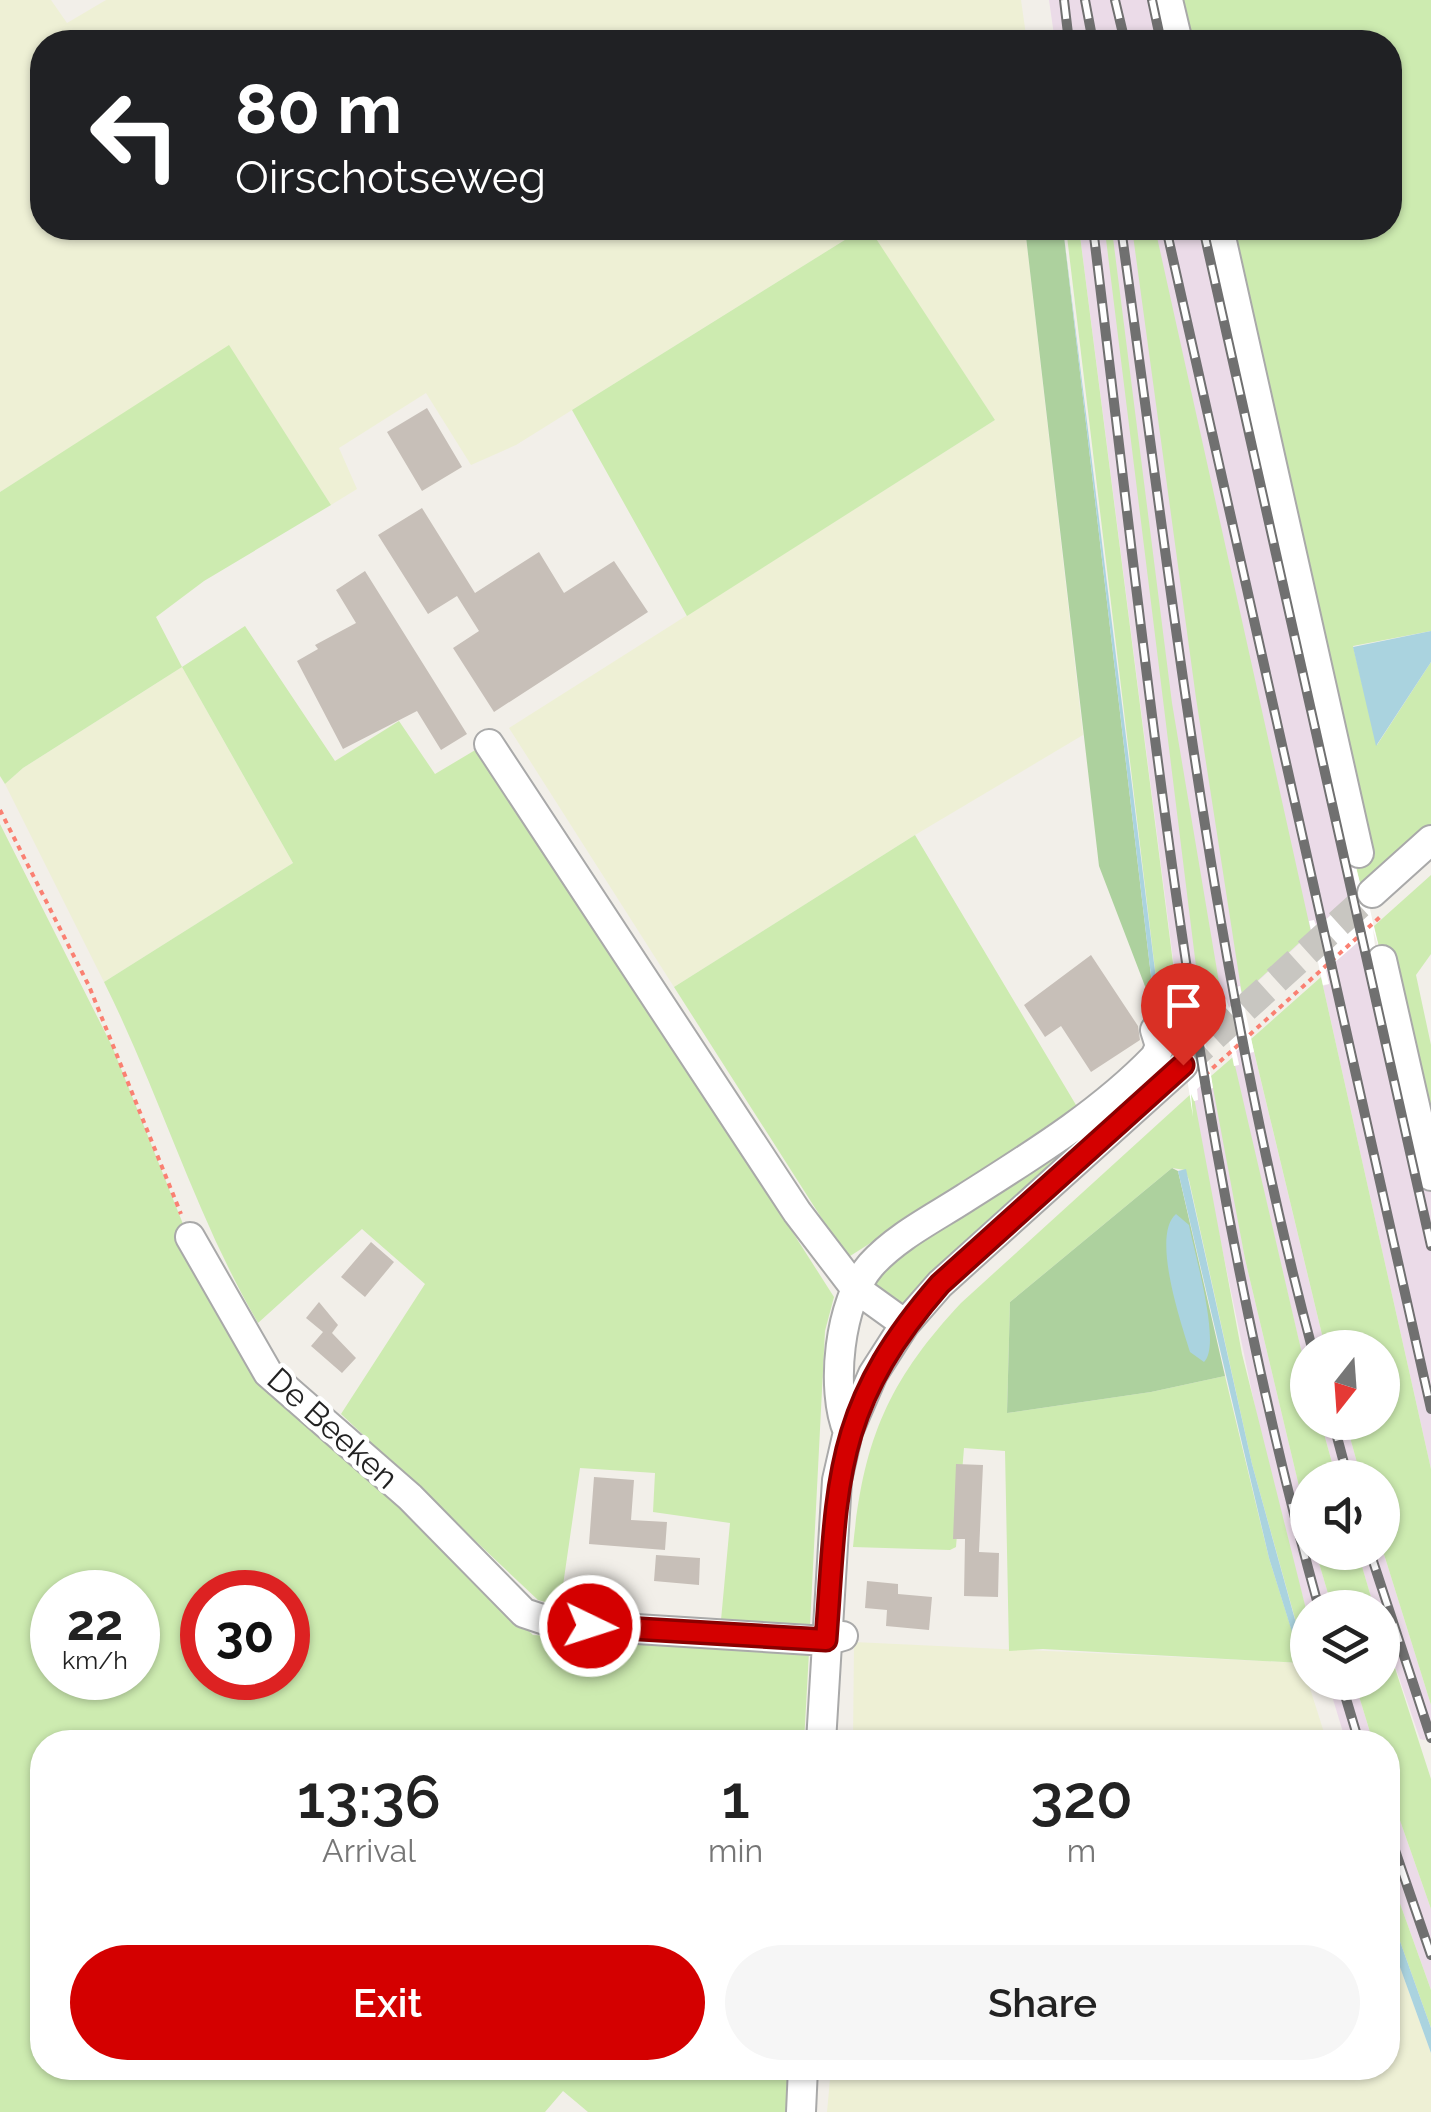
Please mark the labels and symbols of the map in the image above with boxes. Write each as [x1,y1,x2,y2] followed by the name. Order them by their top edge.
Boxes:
[1141,963,1226,1066] pin
[1290,1330,1400,1440] north arrow
[260,1360,406,1496] street label: De Beeken
[180,1570,310,1700] speed limit sign: 30
[538,1574,642,1678] position arrow

